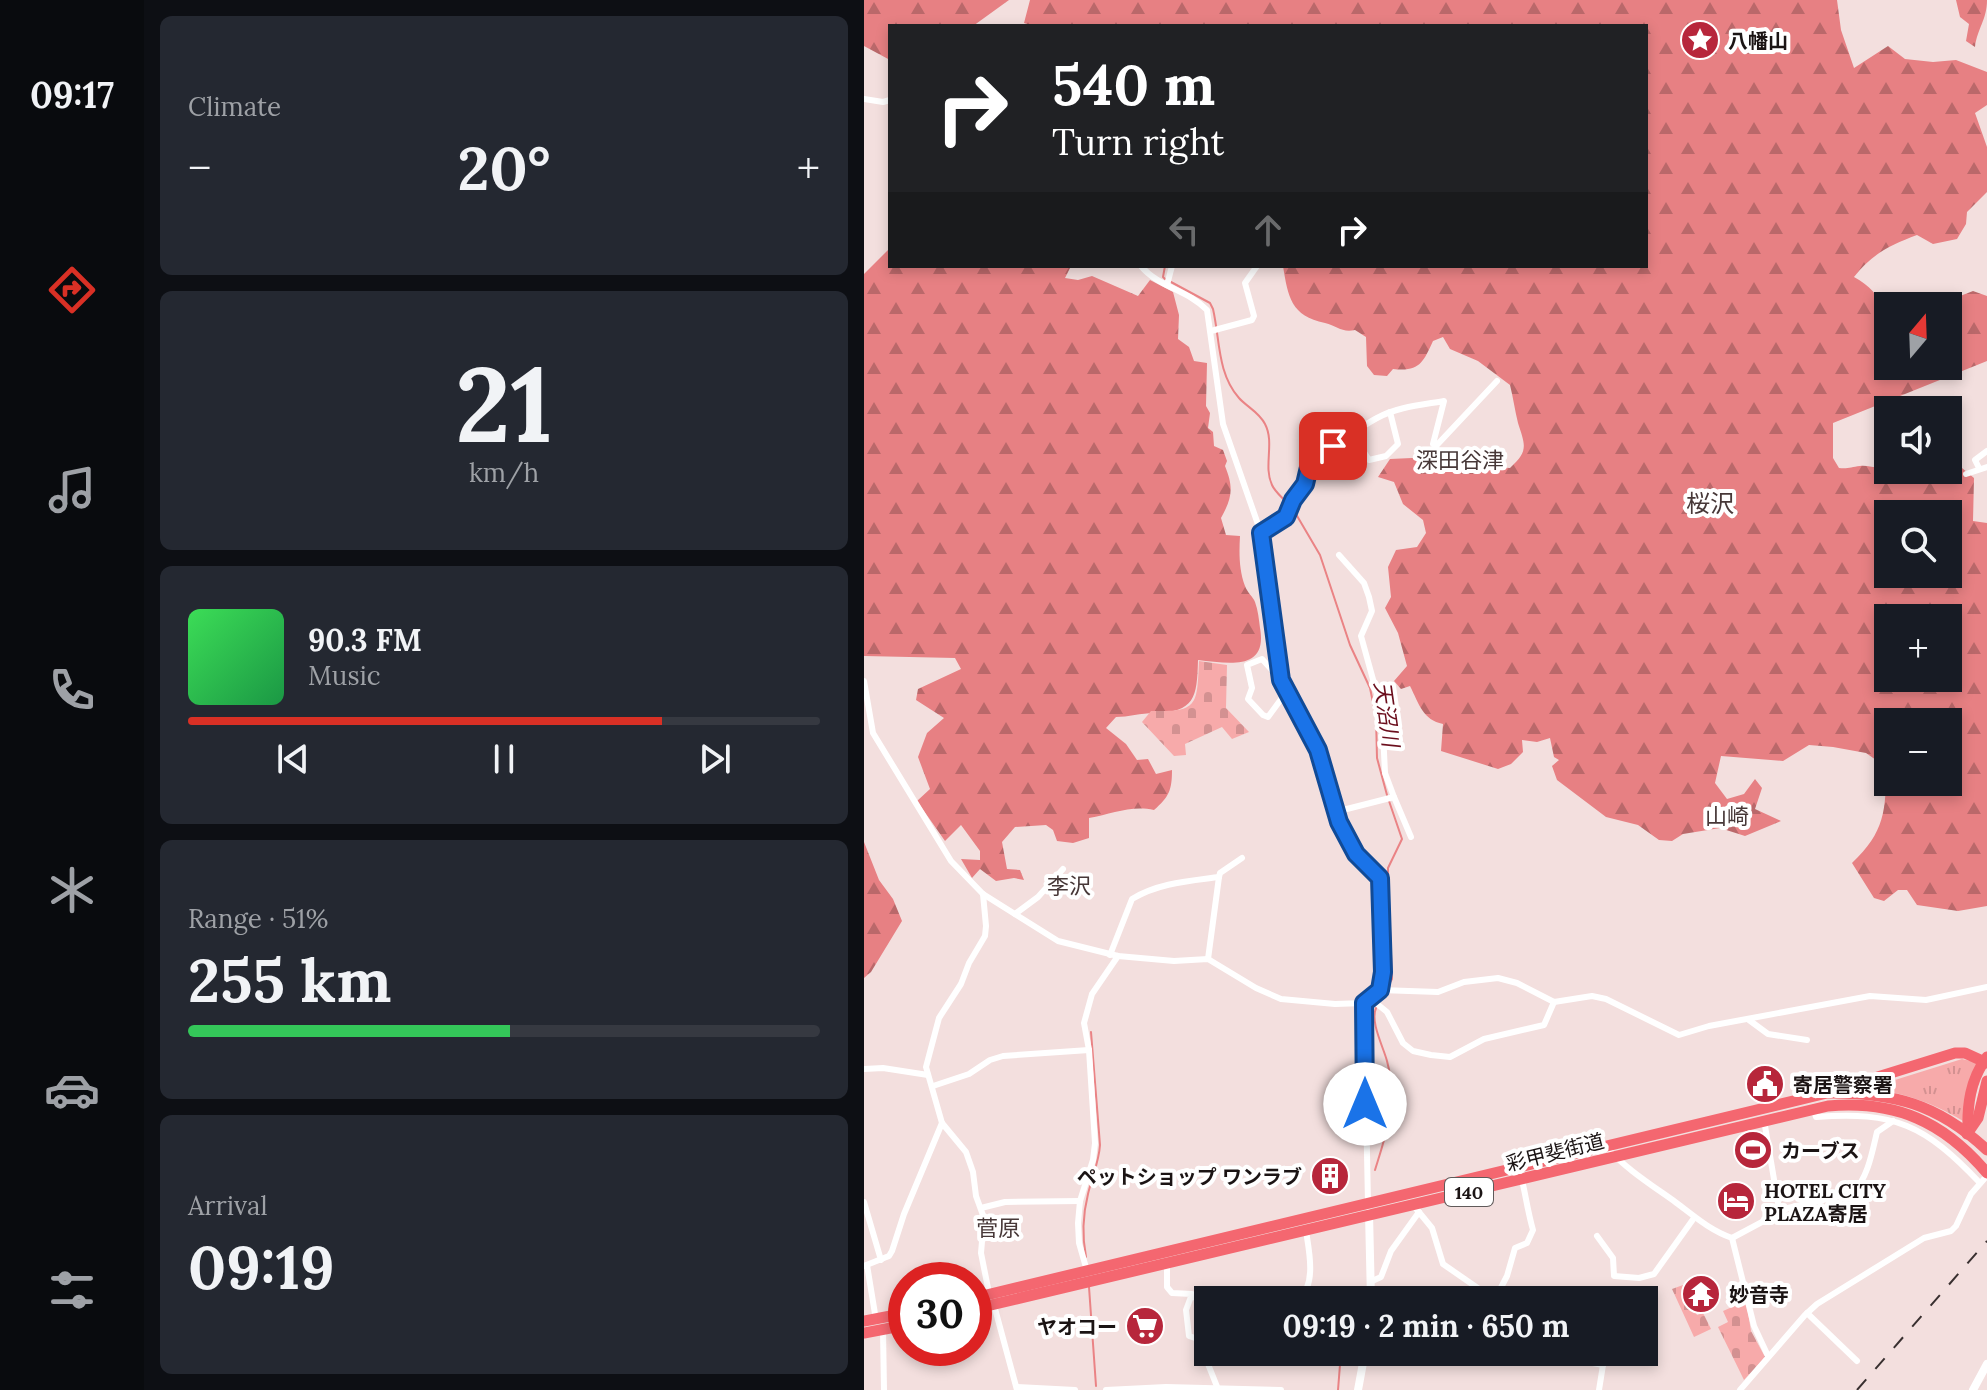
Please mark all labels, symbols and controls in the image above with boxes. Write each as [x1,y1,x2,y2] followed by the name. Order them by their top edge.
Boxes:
[1679,19,1721,61] place icon: 八幡山
[1728,28,1788,53] place label: 八幡山
[1052,49,1215,120] text: 540 m
[920,56,1024,160] icon: right
[30,72,114,118] text: 09:17
[188,90,281,123] text: Climate
[1052,119,1225,165] text: Turn right
[457,130,551,206] text: 20°
[188,140,211,196] text: −
[797,140,820,196] text: +
[1162,208,1206,252] icon: left
[1246,208,1290,252] icon: ahead
[1330,208,1374,252] icon: right
[44,262,100,318] icon: directions
[1874,292,1962,380] north arrow
[1874,292,1962,796] map controls
[455,337,553,470] text: 21
[1874,396,1962,484] button: sound
[1299,412,1367,480] pin
[1311,424,1355,468] icon: arrive
[1416,446,1504,474] district label: 深田谷津
[469,456,539,489] text: km/h
[44,462,100,518] icon: music
[1686,488,1734,519] district label: 桜沢
[1874,500,1962,588] button: search
[1874,604,1962,692] button: +
[308,621,422,659] text: 90.3 FM
[308,659,381,692] text: Music
[44,662,100,718] icon: phone
[1369,679,1406,751] water label: 天沼川
[1874,708,1962,796] button: −
[271,737,315,781] icon: previous
[482,737,526,781] icon: pause
[693,737,737,781] icon: next
[1705,802,1749,830] district label: 山崎
[44,862,100,918] icon: climate
[1047,872,1091,900] district label: 李沢
[188,902,328,935] text: Range · 51%
[188,942,391,1018] text: 255 km
[44,1062,100,1118] icon: car
[1323,1062,1407,1146] position arrow
[1744,1063,1786,1105] public building icon: 寄居警察署
[1793,1072,1893,1097] place label: 寄居警察署
[1503,1128,1607,1176] street label: 彩甲斐街道
[1732,1129,1774,1171] sports icon: カーブス
[1781,1138,1860,1163] place label: カーブス
[1309,1155,1351,1197] building icon: ペットショップ ワンラブ
[1077,1164,1302,1189] place label: ペットショップ ワンラブ
[1445,1178,1493,1206] road number: 140
[1764,1178,1887,1226] place label: HOTEL CITY PLAZA寄居
[1715,1180,1757,1222] hotel icon: HOTEL CITY PLAZA寄居
[188,1189,267,1222] text: Arrival
[976,1214,1020,1242] district label: 菅原
[188,1229,335,1305] text: 09:19
[44,1262,100,1318] icon: filters
[888,1262,992,1366] speed limit sign: 30
[1680,1273,1722,1315] temple icon: 妙音寺
[1729,1282,1789,1307] place label: 妙音寺
[1124,1305,1166,1347] supermarket icon: ヤオコー
[1283,1307,1569,1345] text: 09:19 · 2 min · 650 m
[1037,1314,1117,1339] place label: ヤオコー

